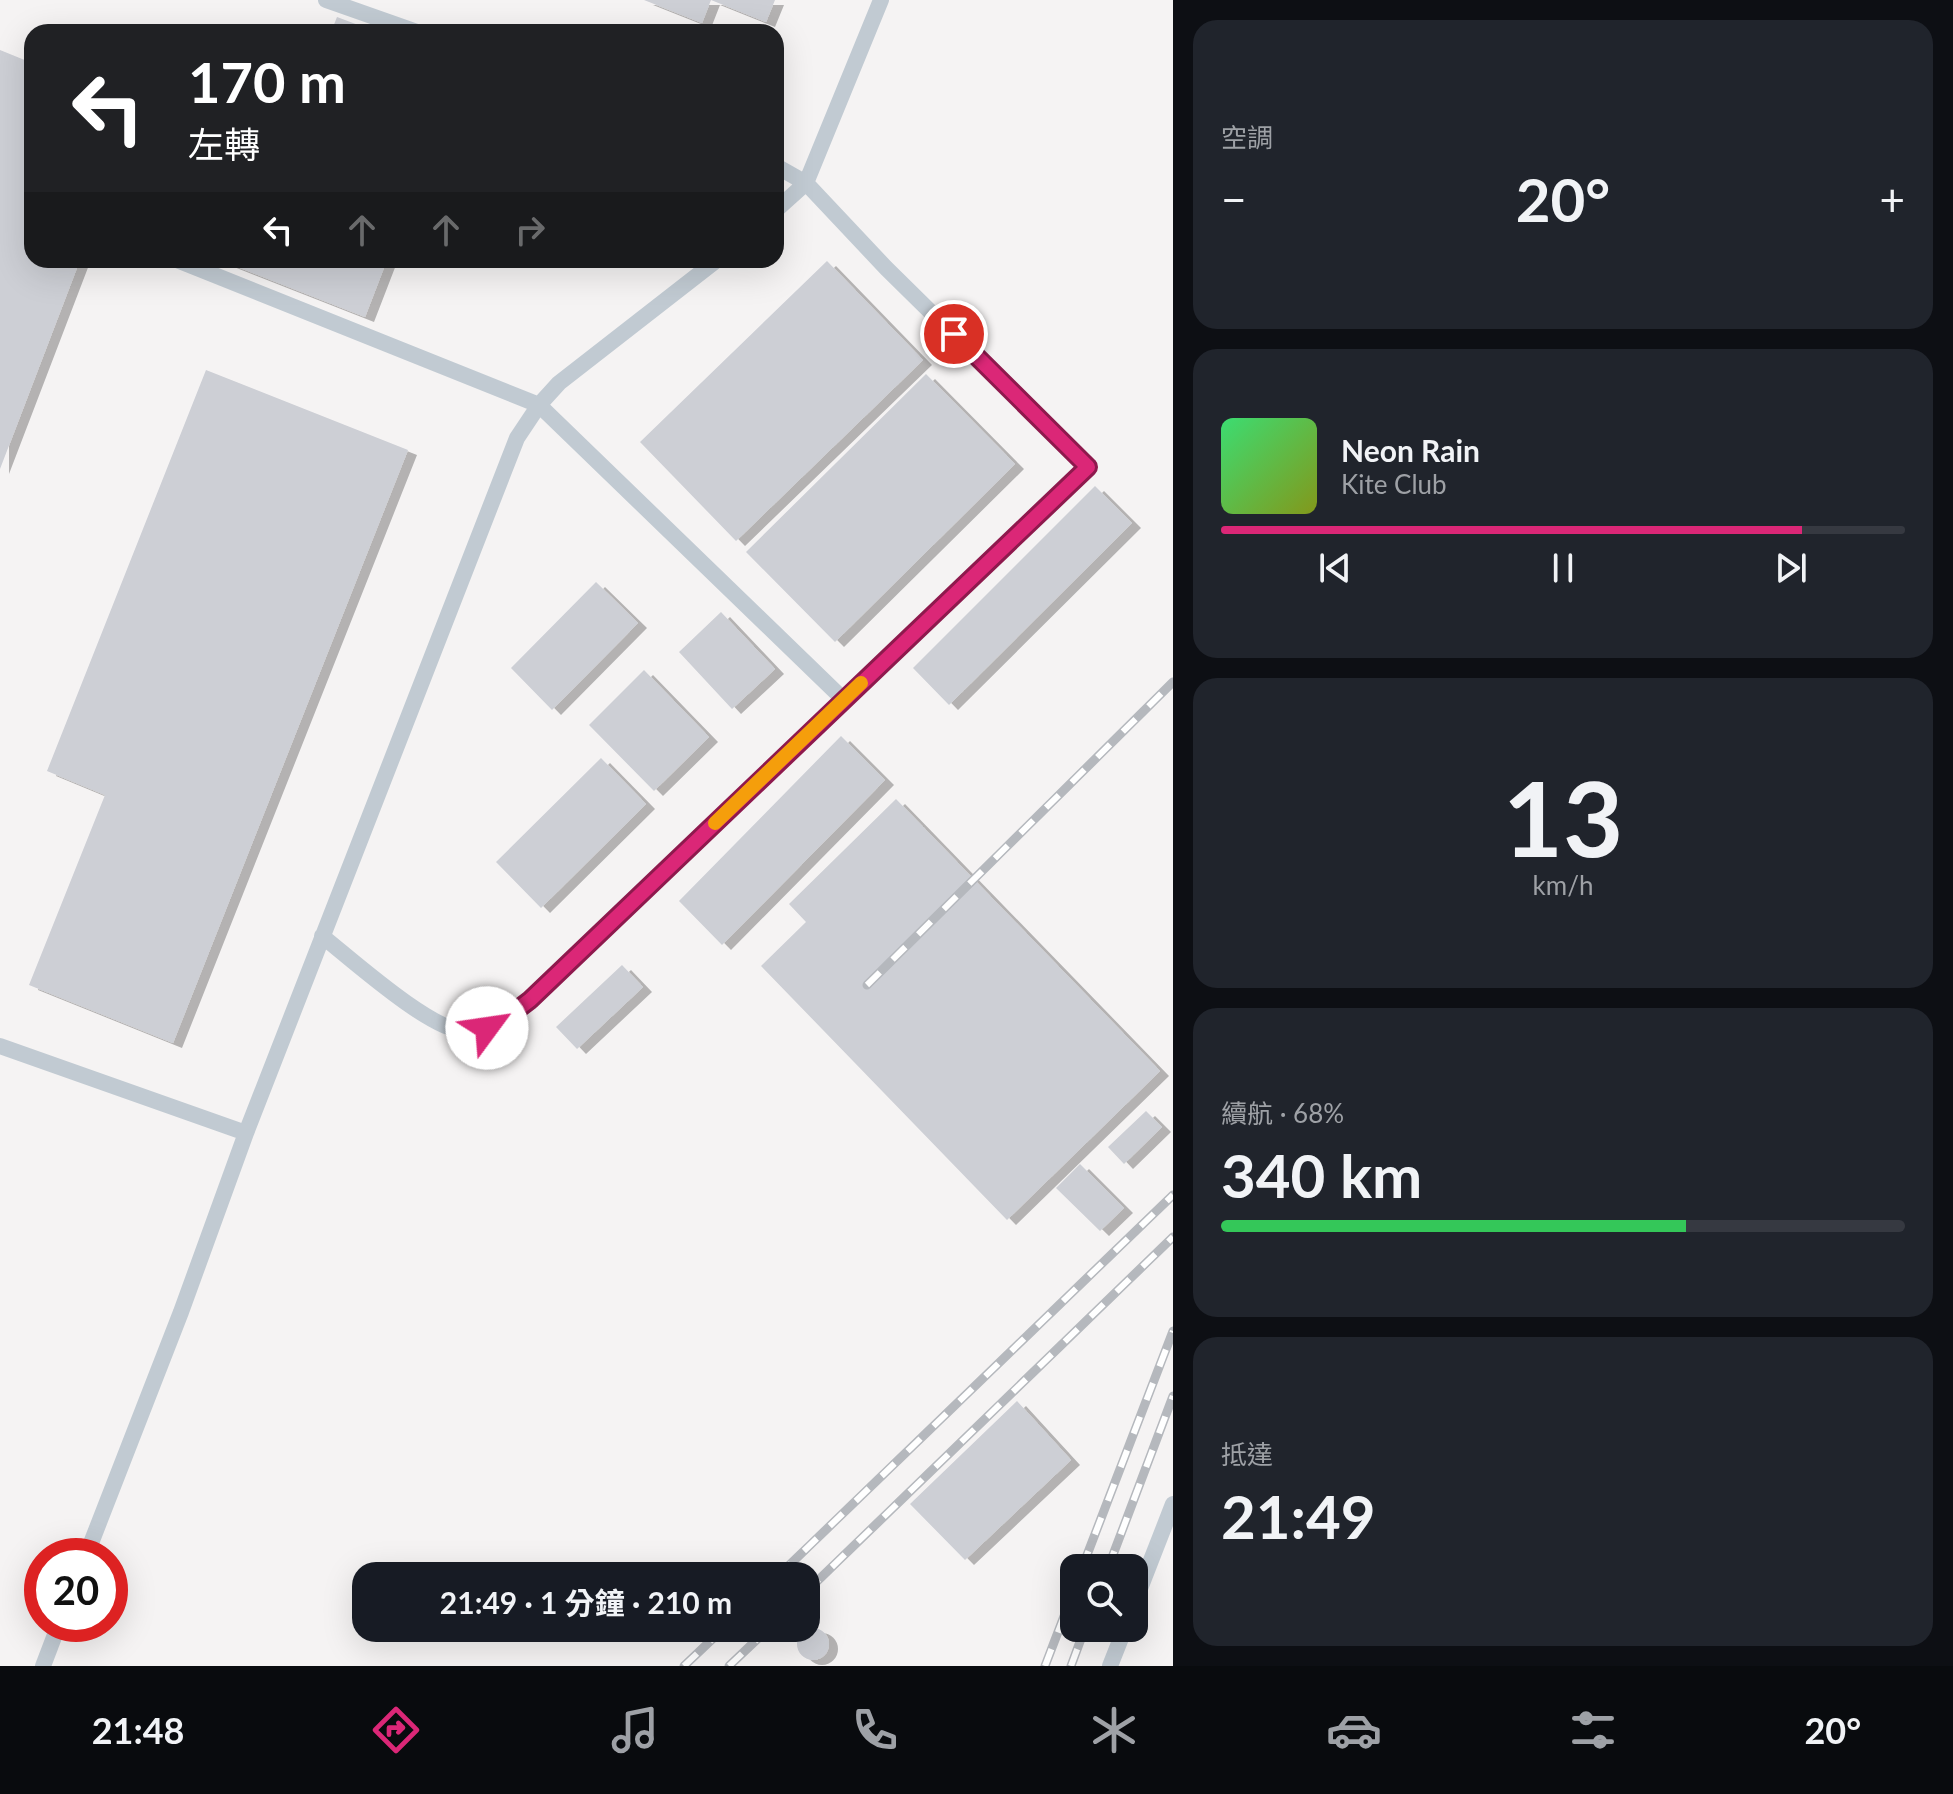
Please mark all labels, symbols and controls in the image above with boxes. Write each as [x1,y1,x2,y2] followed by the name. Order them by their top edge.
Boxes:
[188,48,346,115] text: 170 m
[56,56,160,160] icon: left
[1221,121,1273,153] text: 空調
[188,122,260,166] text: 左轉
[1516,163,1610,235] text: 20°
[1221,173,1247,225] text: −
[1879,173,1905,225] text: +
[256,208,300,252] icon: left
[340,208,384,252] icon: ahead
[424,208,468,252] icon: ahead
[508,208,552,252] icon: right
[920,300,988,368] pin
[932,312,976,356] icon: arrive
[1341,432,1480,468] text: Neon Rain
[1341,468,1447,500] text: Kite Club
[1313,546,1357,590] icon: previous
[1541,546,1585,590] icon: pause
[1769,546,1813,590] icon: next
[1503,754,1623,879] text: 13
[1533,869,1593,901] text: km/h
[445,986,529,1070] position arrow
[1221,1097,1344,1129] text: 續航 · 68%
[1221,1139,1422,1211] text: 340 km
[1221,1438,1273,1470] text: 抵達
[1221,1480,1376,1552] text: 21:49
[24,1538,128,1642] speed limit sign: 20
[1060,1554,1148,1642] map controls
[1060,1554,1148,1642] button: search
[440,1584,732,1620] text: 21:49 · 1 分鐘 · 210 m
[368,1702,424,1758] icon: directions
[607,1702,663,1758] icon: music
[847,1702,903,1758] icon: phone
[1086,1702,1142,1758] icon: climate
[1326,1702,1382,1758] icon: car
[1565,1702,1621,1758] icon: filters
[92,1708,185,1752] text: 21:48
[1804,1708,1861,1752] text: 20°

